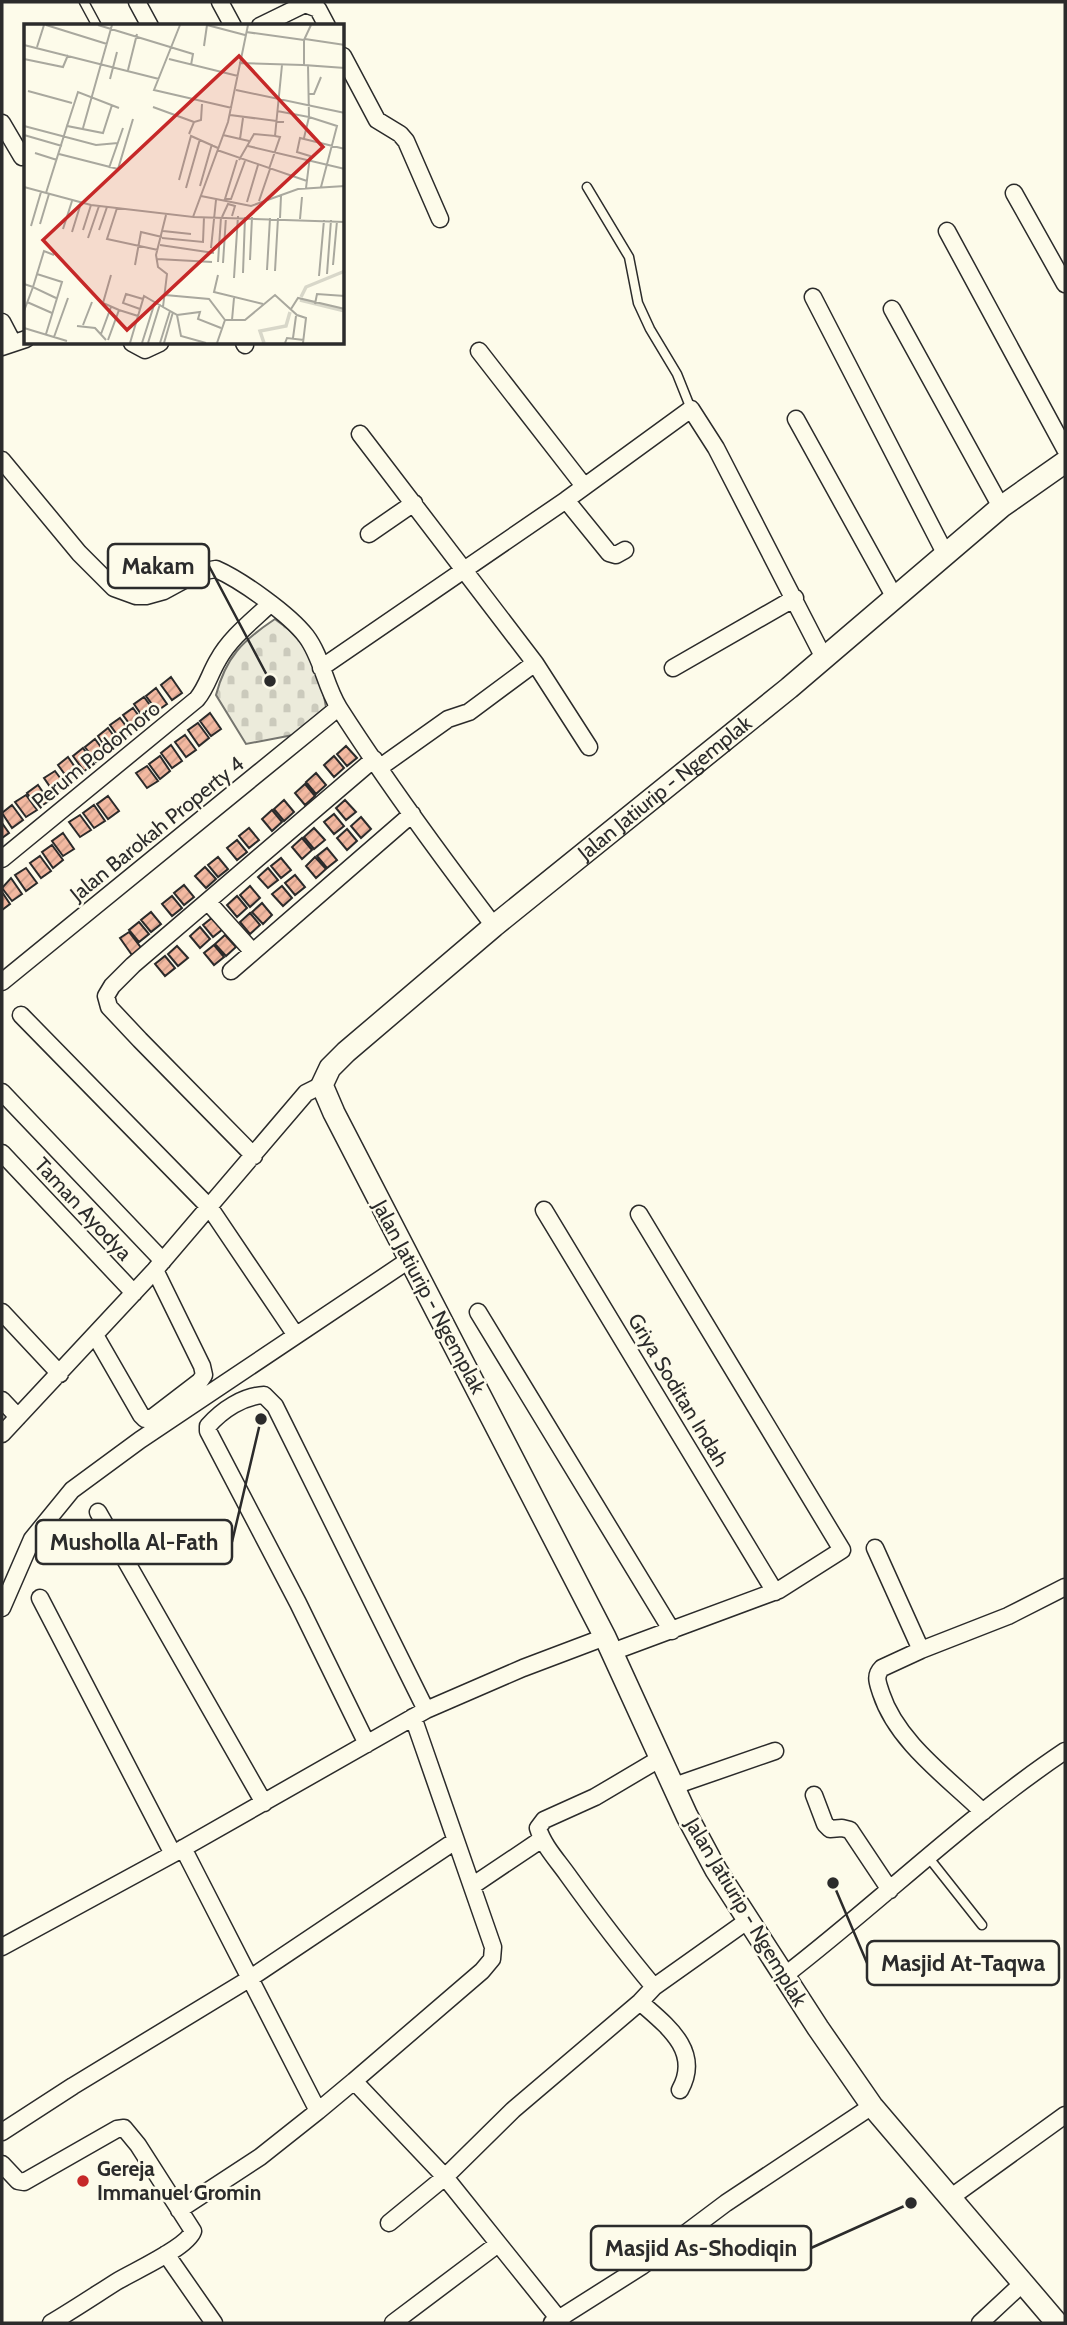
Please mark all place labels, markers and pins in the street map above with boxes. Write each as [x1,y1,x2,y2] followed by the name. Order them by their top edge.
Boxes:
[108,544,209,588] callout: Makam
[36,1520,232,1564] callout: Musholla Al-Fath
[867,1941,1059,1985] callout: Masjid At-Taqwa
[97,2156,261,2205] place label: Gereja Immanuel Gromin
[75,2173,91,2189] marker: Gereja Immanuel Gromin
[591,2226,811,2270] callout: Masjid As-Shodiqin

